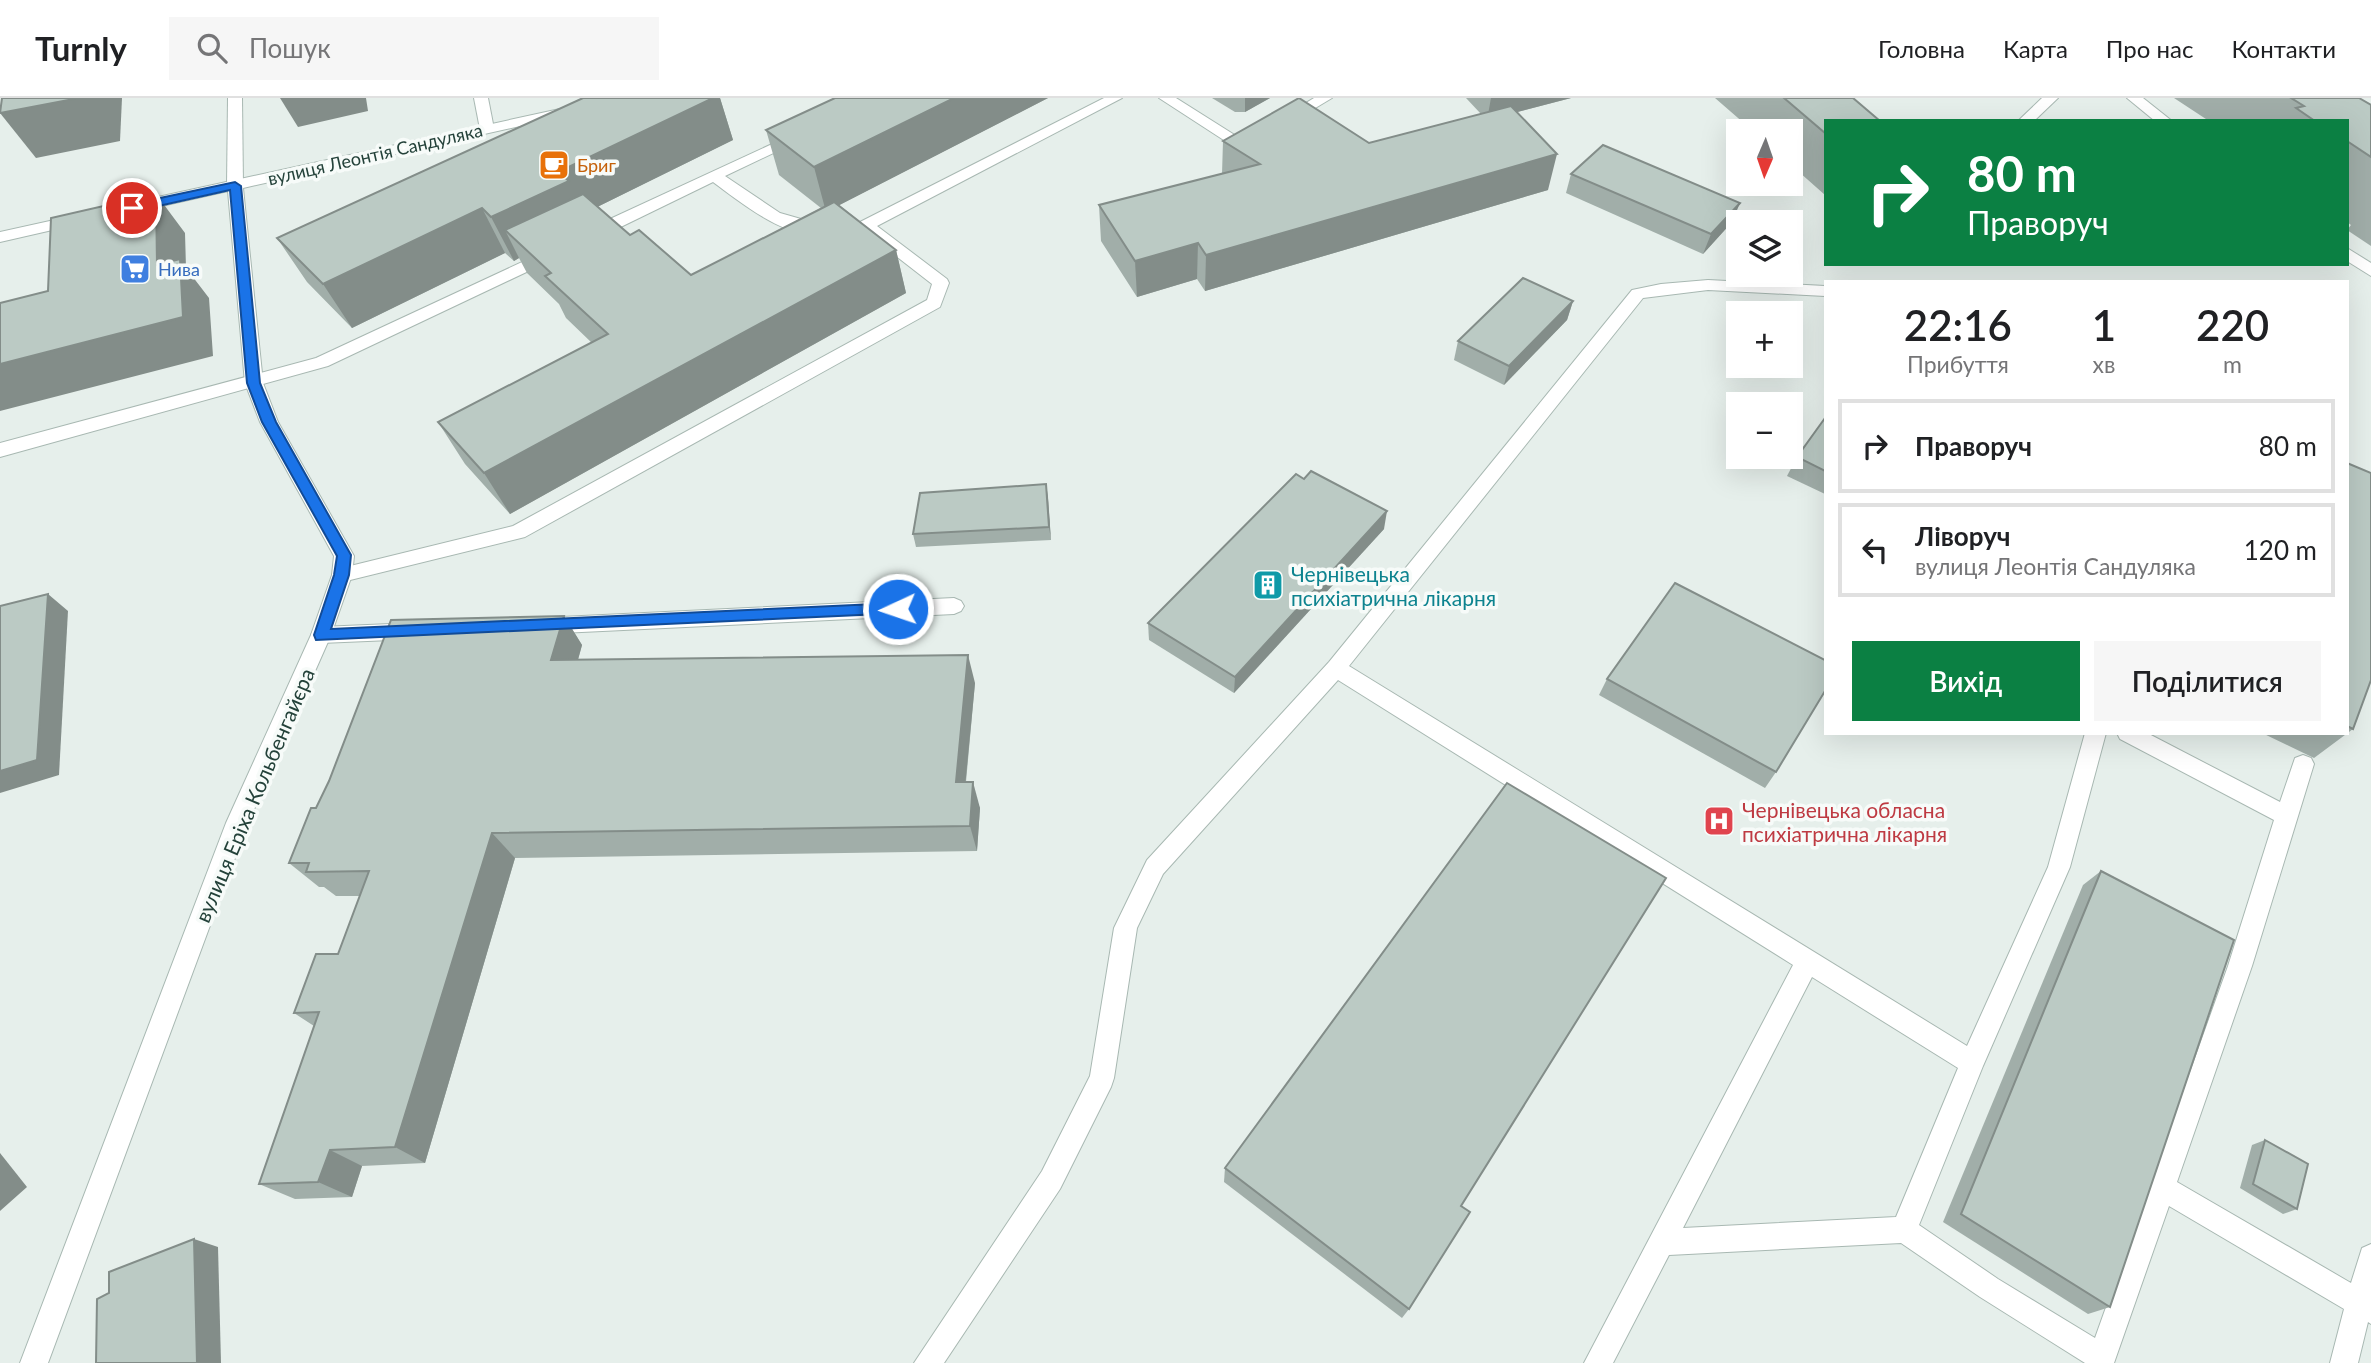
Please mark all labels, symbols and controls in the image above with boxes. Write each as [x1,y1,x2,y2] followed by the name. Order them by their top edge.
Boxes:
[169,17,659,80] search box
[35,28,127,68] text: Turnly
[193,29,231,67] icon: search
[249,32,331,64] text: Пошук
[1878,34,1965,63] text: Головна
[2003,34,2068,63] text: Карта
[2106,34,2193,63] text: Про нас
[2231,34,2336,63] text: Контакти
[265,119,485,189] street label: вулиця Леонтія Сандуляка
[1726,119,1802,196] north arrow
[1726,119,1803,469] map controls
[1967,144,2077,202] text: 80 m
[1852,147,1943,238] icon: right
[537,148,571,182] cafe icon: Бриг
[577,154,616,176] place label: Бриг
[102,178,162,238] pin
[113,189,151,227] icon: arrive
[1967,203,2109,242] text: Праворуч
[1726,210,1803,287] button: layers
[118,252,152,286] supermarket icon: Нива
[158,258,200,280] place label: Нива
[1904,300,2012,350] text: 22:16
[2092,300,2116,350] text: 1
[2196,300,2269,350] text: 220
[1726,301,1803,378] button: +
[1907,350,2009,378] text: Прибуття
[2093,350,2115,378] text: хв
[2223,350,2242,378] text: m
[1726,392,1803,469] button: −
[1856,427,1894,465] icon: right
[1915,430,2032,462] text: Праворуч
[2259,430,2317,462] text: 80 m
[1915,520,2011,552] text: Ліворуч
[1856,531,1894,569] icon: left
[2244,534,2317,566] text: 120 m
[1915,552,2196,580] text: вулиця Леонтія Сандуляка
[1291,561,1496,610] place label: Чернівецька психіатрична лікарня
[1251,568,1285,602] building icon: Чернівецька психіатрична лікарня
[861,572,935,646] position arrow
[1852,641,2080,721] button: Вихід
[2094,641,2321,721] button: Поділитися
[189,664,319,926] street label: вулиця Еріха Кольбенгайєра
[1742,797,1947,846] place label: Чернівецька обласна психіатрична лікарня
[1702,804,1736,838] hospital icon: Чернівецька обласна психіатрична лікарня

